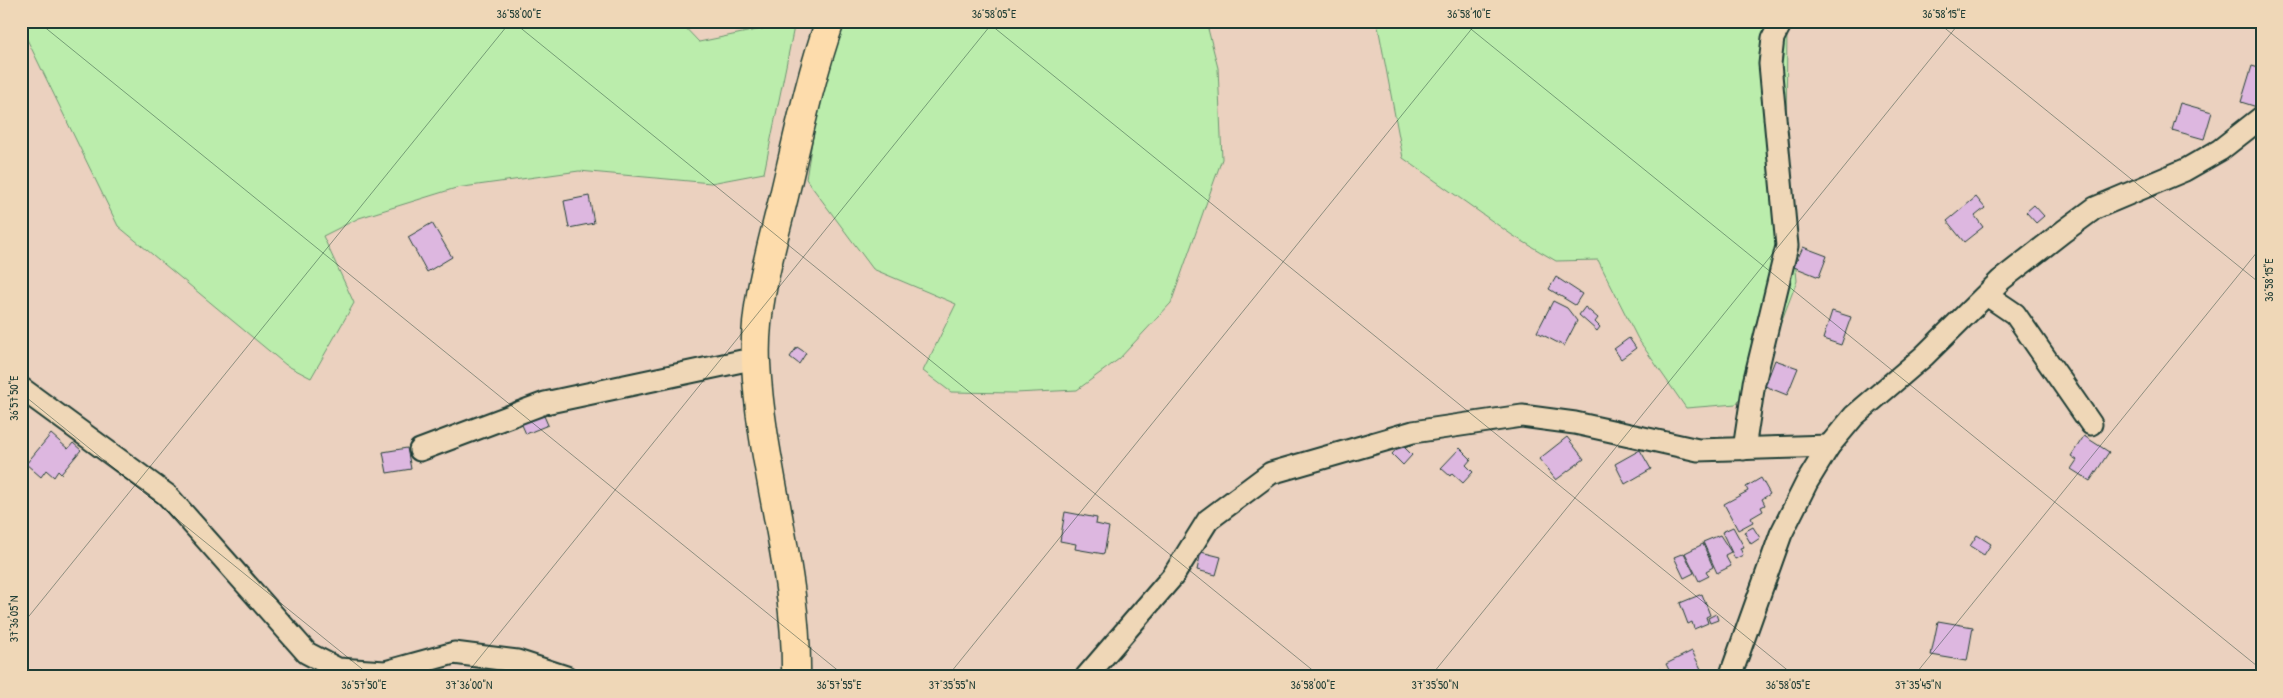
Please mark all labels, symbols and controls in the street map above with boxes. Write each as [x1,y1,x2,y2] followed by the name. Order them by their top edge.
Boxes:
[497,5,542,22] text: 36°58'00"E
[972,5,1017,22] text: 36°58'05"E
[1447,5,1492,22] text: 36°58'10"E
[1922,5,1966,22] text: 36°58'15"E
[2260,258,2277,302] text: 36°58'15"E
[5,375,22,421] text: 36°57'50"E
[5,596,22,642] text: 37°36'05"N
[341,676,387,693] text: 36°57'50"E
[445,676,493,693] text: 37°36'00"N
[816,676,862,693] text: 36°57'55"E
[929,676,975,693] text: 37°35'55"N
[1291,676,1336,693] text: 36°58'00"E
[1412,676,1459,693] text: 37°35'50"N
[1766,676,1811,693] text: 36°58'05"E
[1895,676,1941,693] text: 37°35'45"N

